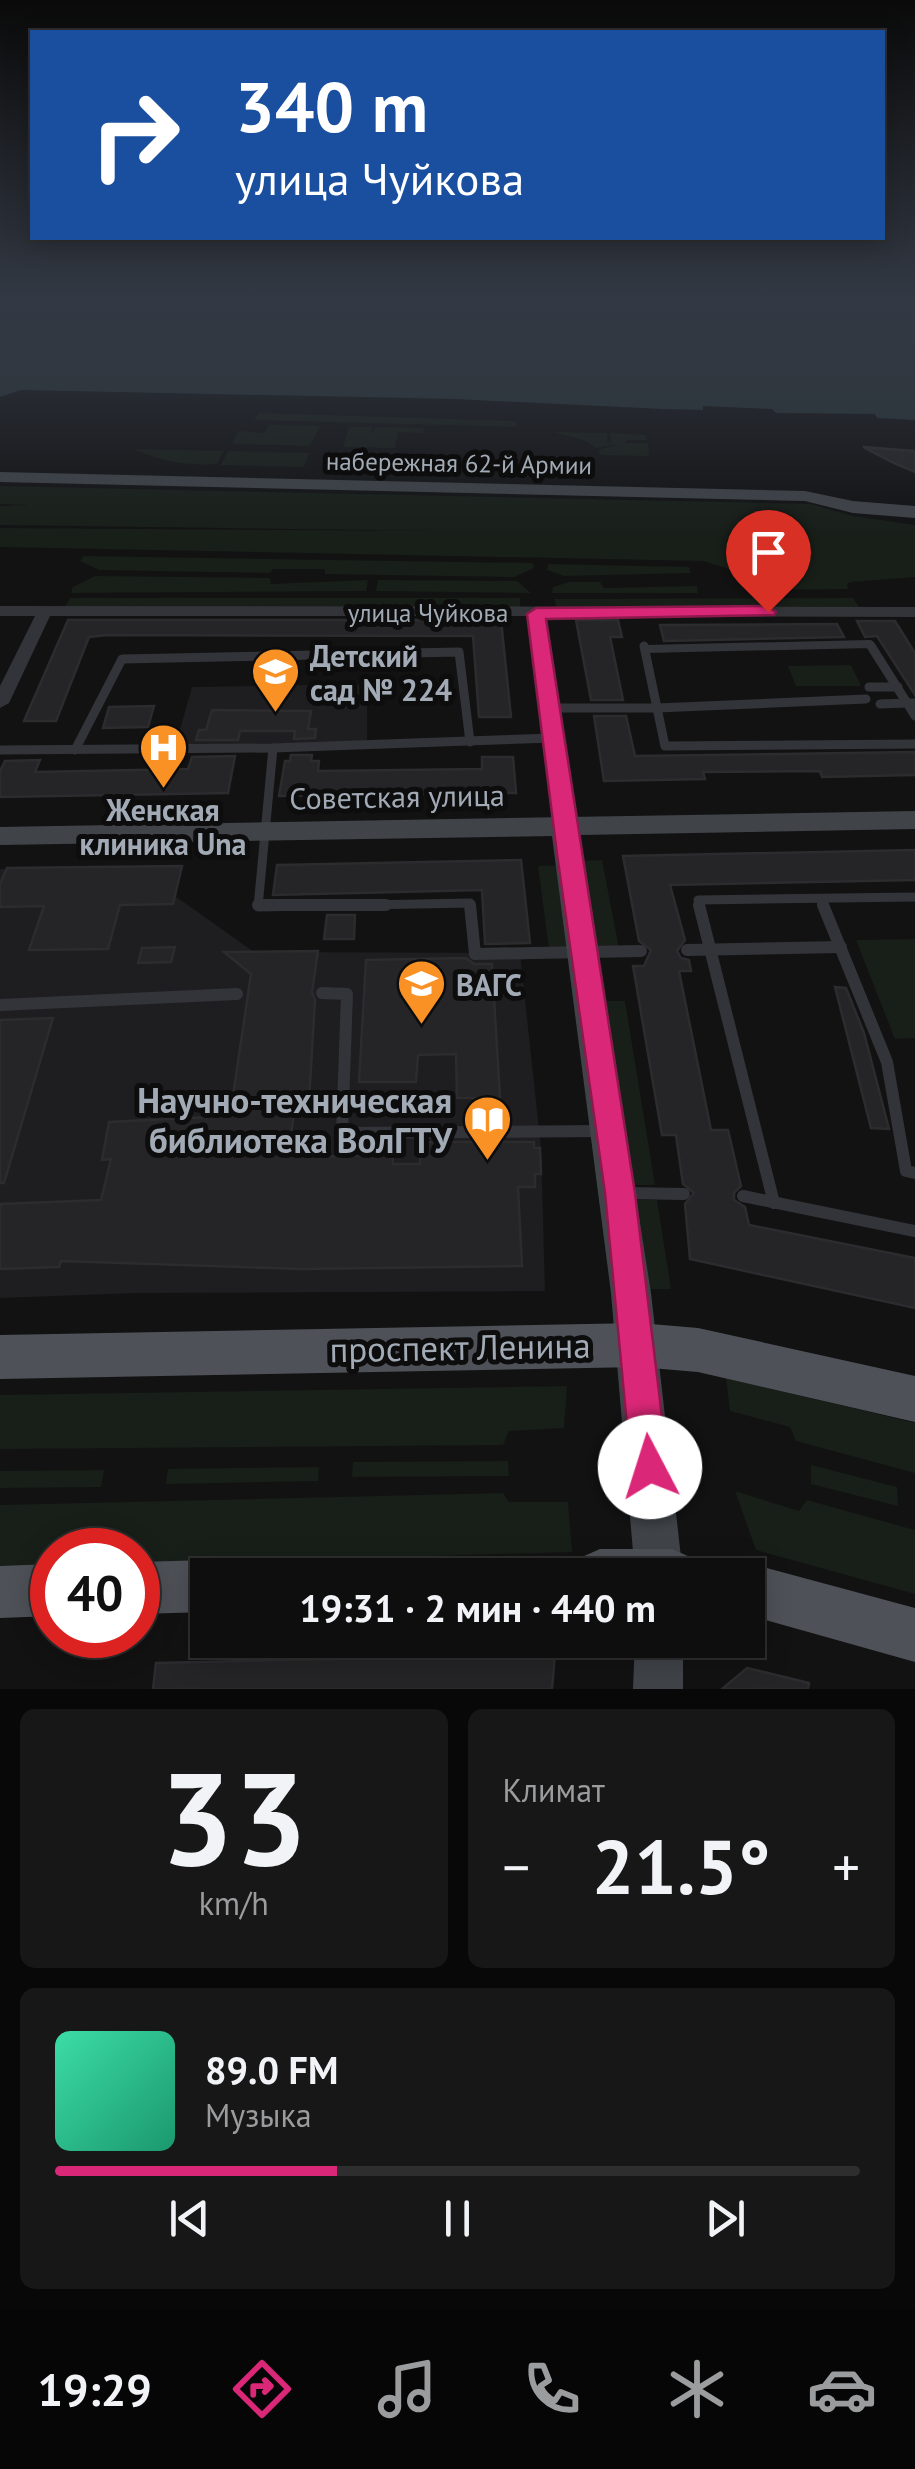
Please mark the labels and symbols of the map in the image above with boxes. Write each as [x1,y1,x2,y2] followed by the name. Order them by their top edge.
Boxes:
[326,445,592,481] street label: набережная 62-й Армии
[726,510,811,613] pin
[348,597,508,629] street label: улица Чуйкова
[310,636,452,709] place label: Детский сад № 224
[249,646,301,714] school or university icon: Детский сад № 224
[137,722,189,790] hospital icon: Женская клиника Una
[289,775,505,817] street label: Советская улица
[79,790,247,863] place label: Женская клиника Una
[395,958,447,1026] school or university icon: ВАГС
[456,965,522,1004] place label: ВАГС
[137,1077,453,1163] place label: Научно-техническая библиотека ВолГТУ
[461,1094,513,1162] library icon: Научно-техническая библиотека ВолГТУ
[329,1322,591,1372] street label: проспект Ленина
[598,1415,702,1519] position arrow
[30,1528,160,1658] speed limit sign: 40

